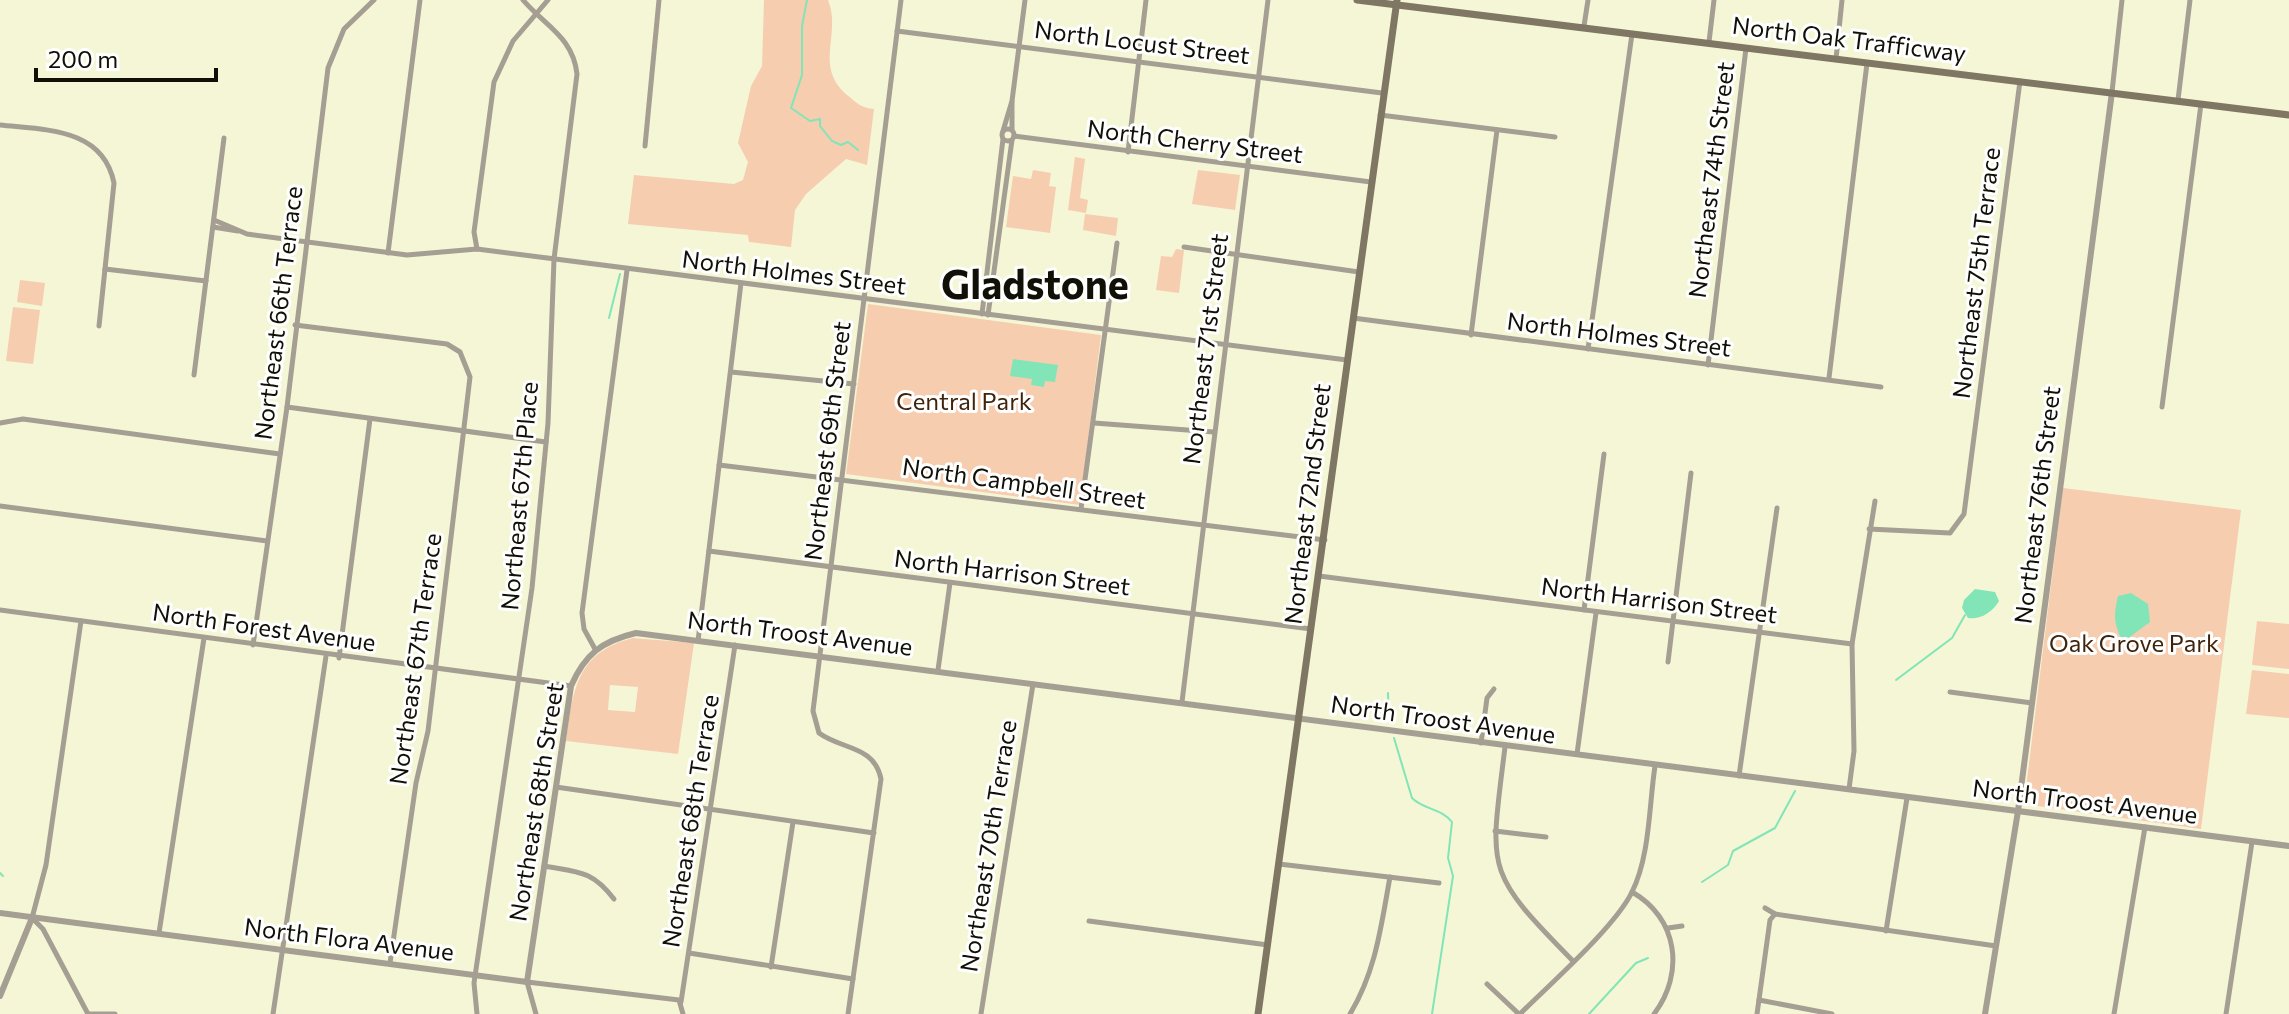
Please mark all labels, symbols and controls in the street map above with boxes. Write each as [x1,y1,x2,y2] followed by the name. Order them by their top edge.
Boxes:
[1731,10,1968,67] street label: North Oak Trafficway
[1033,14,1252,69] street label: North Locust Street
[36,32,216,82] scale bar
[48,44,118,73] text: 200 m
[1682,60,1739,300] street label: Northeast 74th Street
[1086,113,1305,168] street label: North Cherry Street
[1946,146,2005,400] street label: Northeast 75th Terrace
[248,184,307,441] street label: Northeast 66th Terrace
[1176,232,1233,466] street label: Northeast 71st Street
[680,243,908,300] street label: North Holmes Street
[941,258,1129,307] district label: Gladstone
[1505,305,1733,362] street label: North Holmes Street
[797,319,856,562] street label: Northeast 69th Street
[494,380,543,612] street label: Northeast 67th Place
[1277,382,1336,626] street label: Northeast 72nd Street
[2008,384,2066,625] street label: Northeast 76th Street
[896,386,1032,415] park label: Central Park
[900,451,1148,514] street label: North Campbell Street
[383,531,447,786] street label: Northeast 67th Terrace
[893,543,1132,600] street label: North Harrison Street
[1540,571,1779,628] street label: North Harrison Street
[151,597,378,657] street label: North Forest Avenue
[686,604,914,661] street label: North Troost Avenue
[2049,628,2219,657] park label: Oak Grove Park
[502,680,569,923] street label: Northeast 68th Street
[1329,688,1557,749] street label: North Troost Avenue
[655,692,724,949] street label: Northeast 68th Terrace
[953,718,1022,974] street label: Northeast 70th Terrace
[1971,772,2199,829] street label: North Troost Avenue
[243,911,456,966] street label: North Flora Avenue

